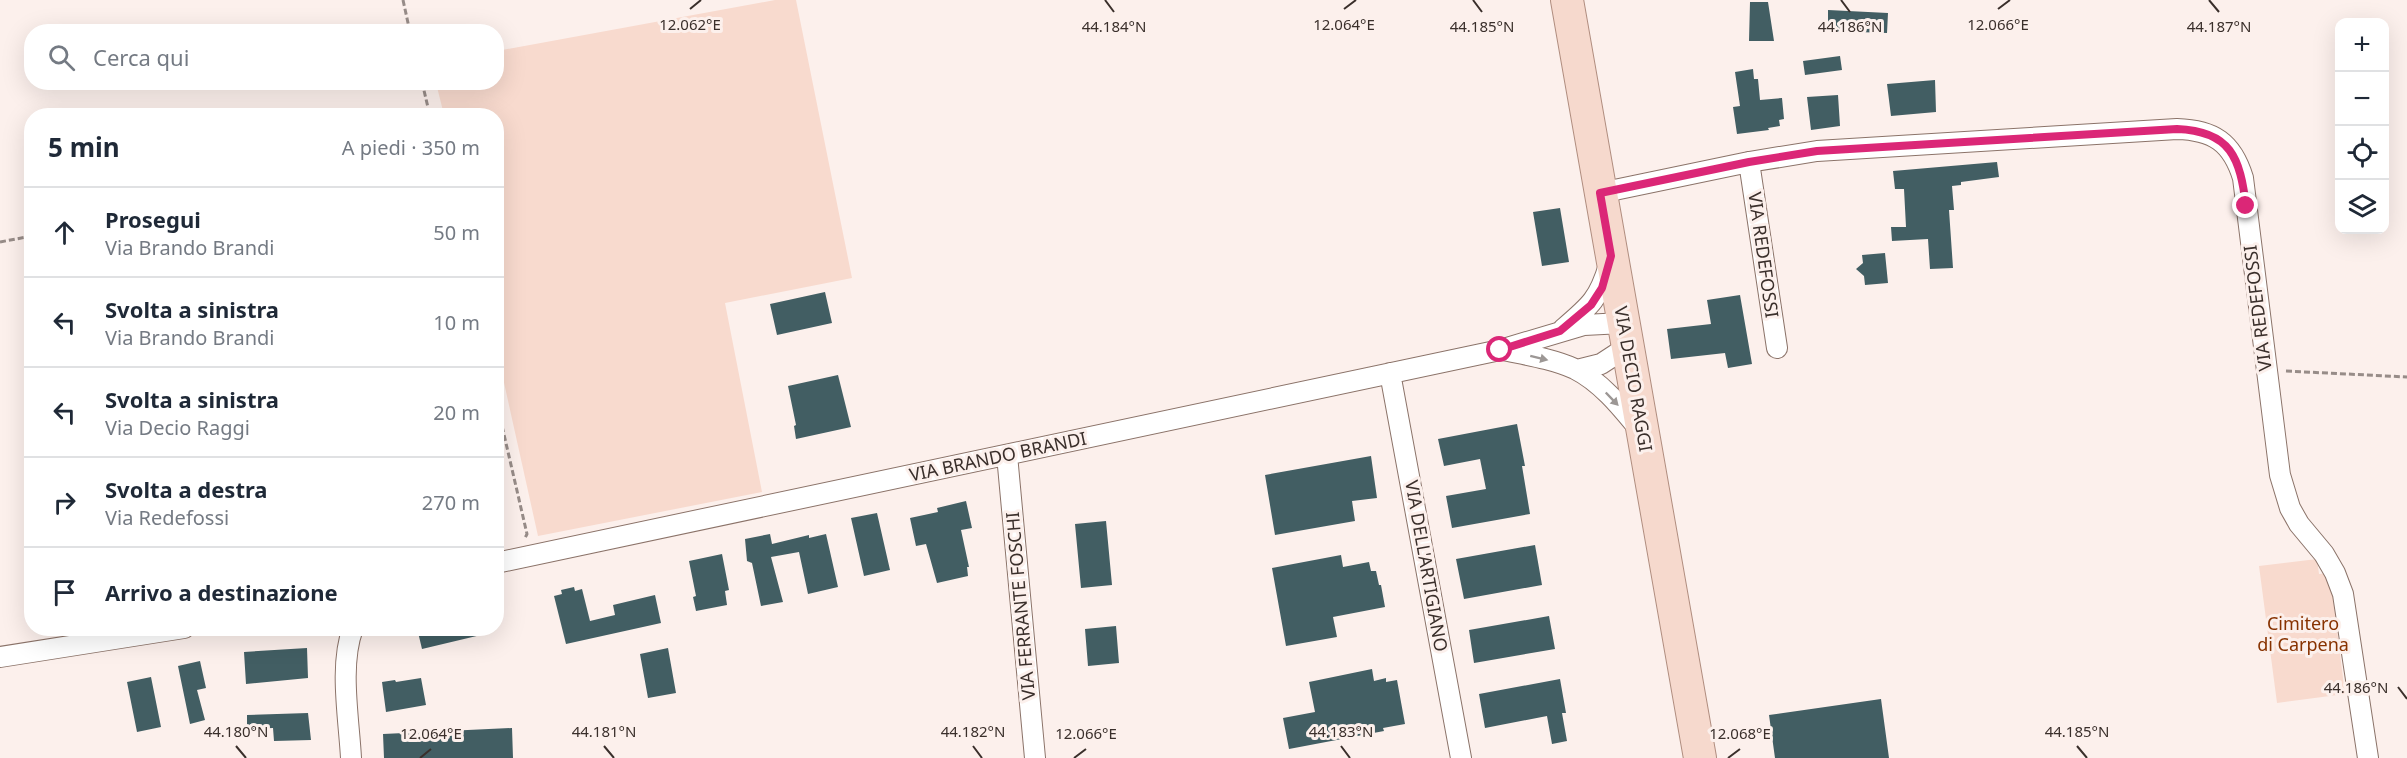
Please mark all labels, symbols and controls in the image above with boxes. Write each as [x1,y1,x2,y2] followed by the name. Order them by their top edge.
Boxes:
[659,14,721,34] text: 12.062°E
[1313,14,1375,34] text: 12.064°E
[1967,14,2029,34] text: 12.066°E
[1082,16,1146,36] text: 44.184°N
[1450,16,1514,36] text: 44.185°N
[1818,16,1882,36] text: 44.186°N
[2187,16,2251,36] text: 44.187°N
[2335,18,2389,234] map controls
[2335,18,2389,72] button: +
[24,24,504,90] search box
[45,41,78,74] icon: search
[93,42,189,72] text: Cerca qui
[2335,72,2389,126] button: −
[2335,126,2389,180] button: locate
[48,129,120,165] text: 5 min
[342,134,480,161] text: A piedi · 350 m
[2335,180,2389,234] button: layers
[1743,190,1785,319] street label: VIA REDEFOSSI
[2232,192,2258,218] route end
[105,204,201,234] text: Prosegui
[48,216,81,249] icon: ahead
[433,219,480,246] text: 50 m
[105,234,275,261] text: Via Brando Brandi
[2237,244,2277,372] street label: VIA REDEFOSSI
[105,294,279,324] text: Svolta a sinistra
[1609,304,1659,453] street label: VIA DECIO RAGGI
[48,306,81,339] icon: left
[433,309,480,336] text: 10 m
[105,324,275,351] text: Via Brando Brandi
[1486,336,1512,362] route start
[1530,354,1548,364] one-way arrow
[105,384,279,414] text: Svolta a sinistra
[1605,391,1619,405] one-way arrow
[48,396,81,429] icon: left
[433,399,480,426] text: 20 m
[105,414,250,441] text: Via Decio Raggi
[907,426,1088,487] street label: VIA BRANDO BRANDI
[105,474,268,504] text: Svolta a destra
[1400,478,1454,653] street label: VIA DELL'ARTIGIANO
[48,486,81,519] icon: right
[422,489,480,516] text: 270 m
[105,504,229,531] text: Via Redefossi
[1000,511,1040,701] street label: VIA FERRANTE FOSCHI
[48,576,81,609] icon: arrive
[105,577,338,607] text: Arrivo a destinazione
[2257,611,2349,656] park label: Cimitero di Carpena
[2324,677,2388,697] text: 44.186°N
[204,721,268,741] text: 44.180°N
[572,721,636,741] text: 44.181°N
[941,721,1005,741] text: 44.182°N
[1309,721,1373,741] text: 44.183°N
[2045,721,2109,741] text: 44.185°N
[400,723,462,743] text: 12.064°E
[1055,723,1117,743] text: 12.066°E
[1709,723,1771,743] text: 12.068°E

